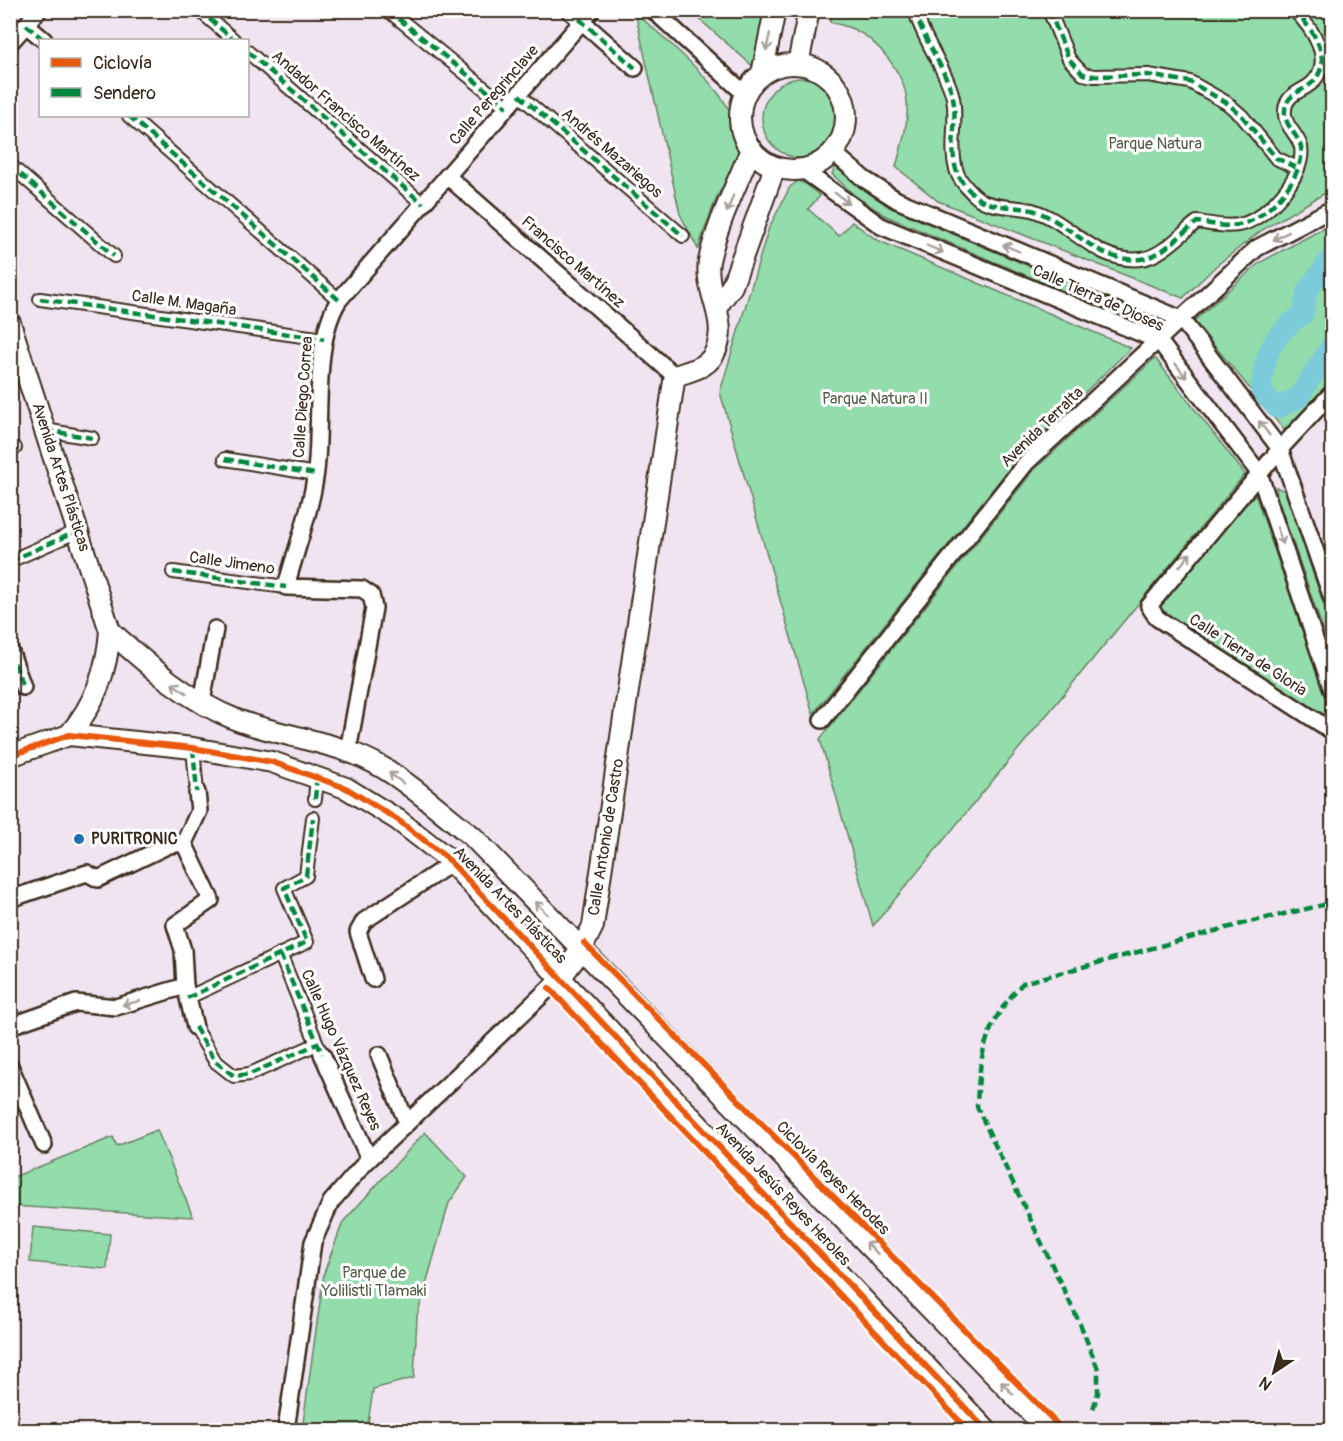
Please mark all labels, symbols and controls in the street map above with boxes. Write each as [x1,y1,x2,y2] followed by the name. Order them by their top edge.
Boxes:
[762,33,774,52] one-way arrow
[39,39,249,117] legend
[445,41,543,149] street label: Calle Peregrinclave
[268,46,424,186] street label: Andador Francisco Martínez
[93,52,152,75] text: Ciclovía
[93,82,156,105] text: Sendero
[557,104,667,202] street label: Andrés Mazariegos
[1108,134,1202,154] park label: Parque Natura
[834,192,850,204] one-way arrow
[724,194,735,213] one-way arrow
[517,212,629,312] street label: Francisco Martínez
[1272,231,1290,242] one-way arrow
[1003,242,1021,253] one-way arrow
[926,244,944,255] one-way arrow
[1029,260,1167,336] street label: Calle Tierra de Dioses
[130,286,238,320] street label: Calle M. Magaña
[289,335,317,459] street label: Calle Diego Correa
[1175,362,1188,378] one-way arrow
[996,383,1088,471] street label: Avenida Terralta
[822,389,928,409] park label: Parque Natura II
[28,400,94,554] street label: Avenida Artes Plásticas
[1258,420,1271,436] one-way arrow
[1276,526,1287,545] one-way arrow
[188,547,276,579] street label: Calle Jimeno
[1179,552,1192,568] one-way arrow
[1185,609,1311,701] street label: Calle Tierra de Gloria
[171,682,187,694] one-way arrow
[584,757,628,917] street label: Calle Antonio de Castro
[389,771,405,784] one-way arrow
[91,829,178,849] place label: PURITRONIC
[72,832,86,846] marker: PURITRONIC
[449,842,571,968] street label: Avenida Artes Plásticas
[534,900,548,915] one-way arrow
[296,966,386,1134] street label: Calle Hugo Vázquez Reyes
[122,998,141,1009] one-way arrow
[772,1117,894,1239] street label: Ciclovía Reyes Herodes
[711,1118,855,1270] street label: Avenida Jesús Reyes Heroles
[865,1241,879,1256] one-way arrow
[321,1263,427,1301] park label: Parque de Yolilistli Tlamaki
[1244,1342,1304,1402] north arrow
[1255,1372,1276,1395] text: N
[1000,1381,1014,1396] one-way arrow

